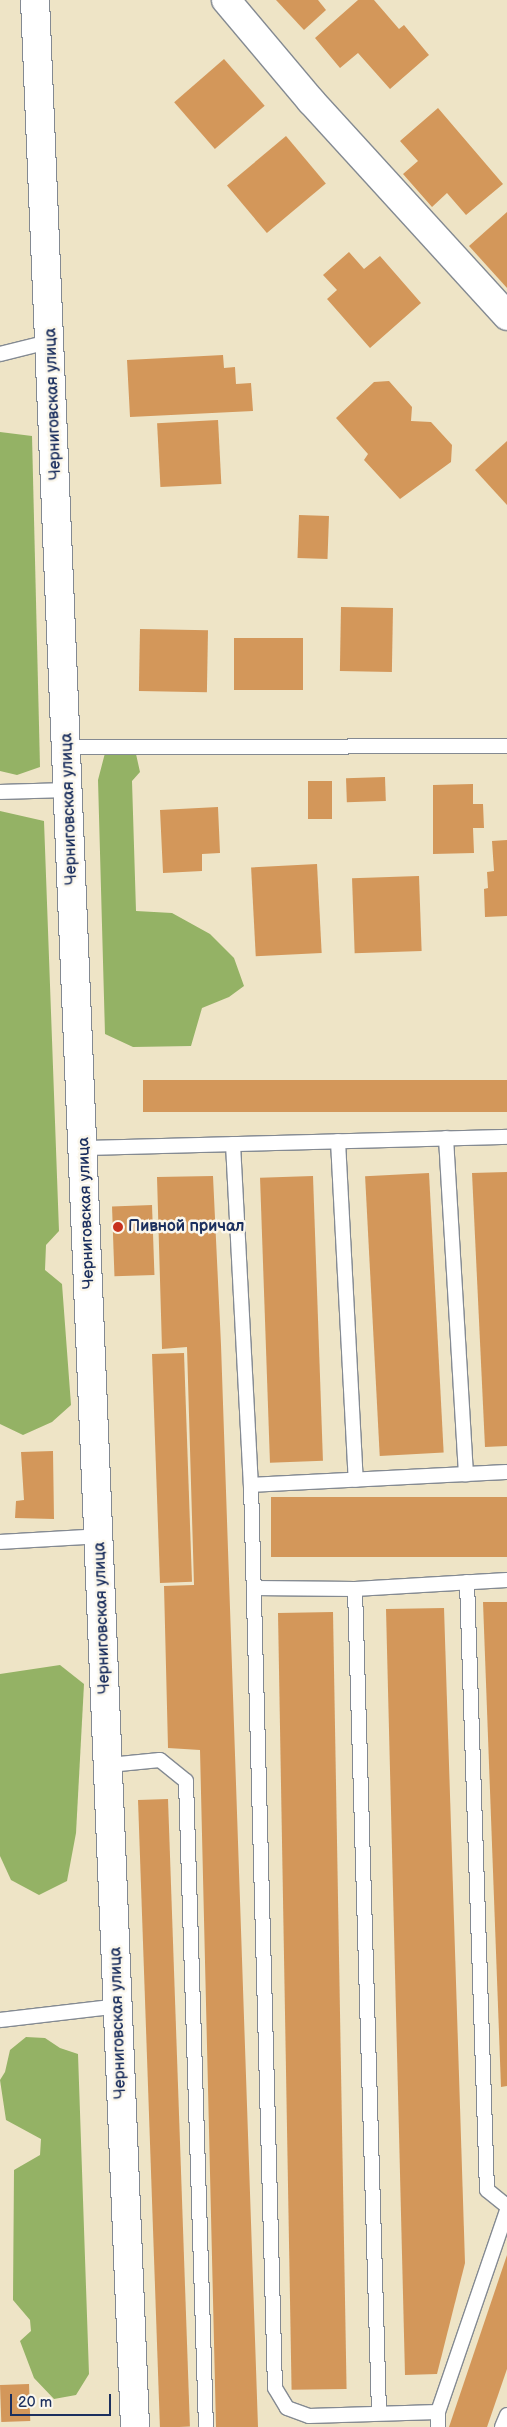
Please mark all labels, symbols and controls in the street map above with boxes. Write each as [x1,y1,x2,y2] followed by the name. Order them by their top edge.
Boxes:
[42,328,66,480] street label: Черниговская улица
[58,733,82,885] street label: Черниговская улица
[75,1137,99,1289] street label: Черниговская улица
[128,1217,244,1237] place label: Пивной причал
[112,1221,124,1233] marker: Пивной причал
[91,1542,115,1694] street label: Черниговская улица
[107,1947,131,2099] street label: Черниговская улица
[12,2384,114,2416] scale bar
[18,2393,52,2412] text: 20 m

